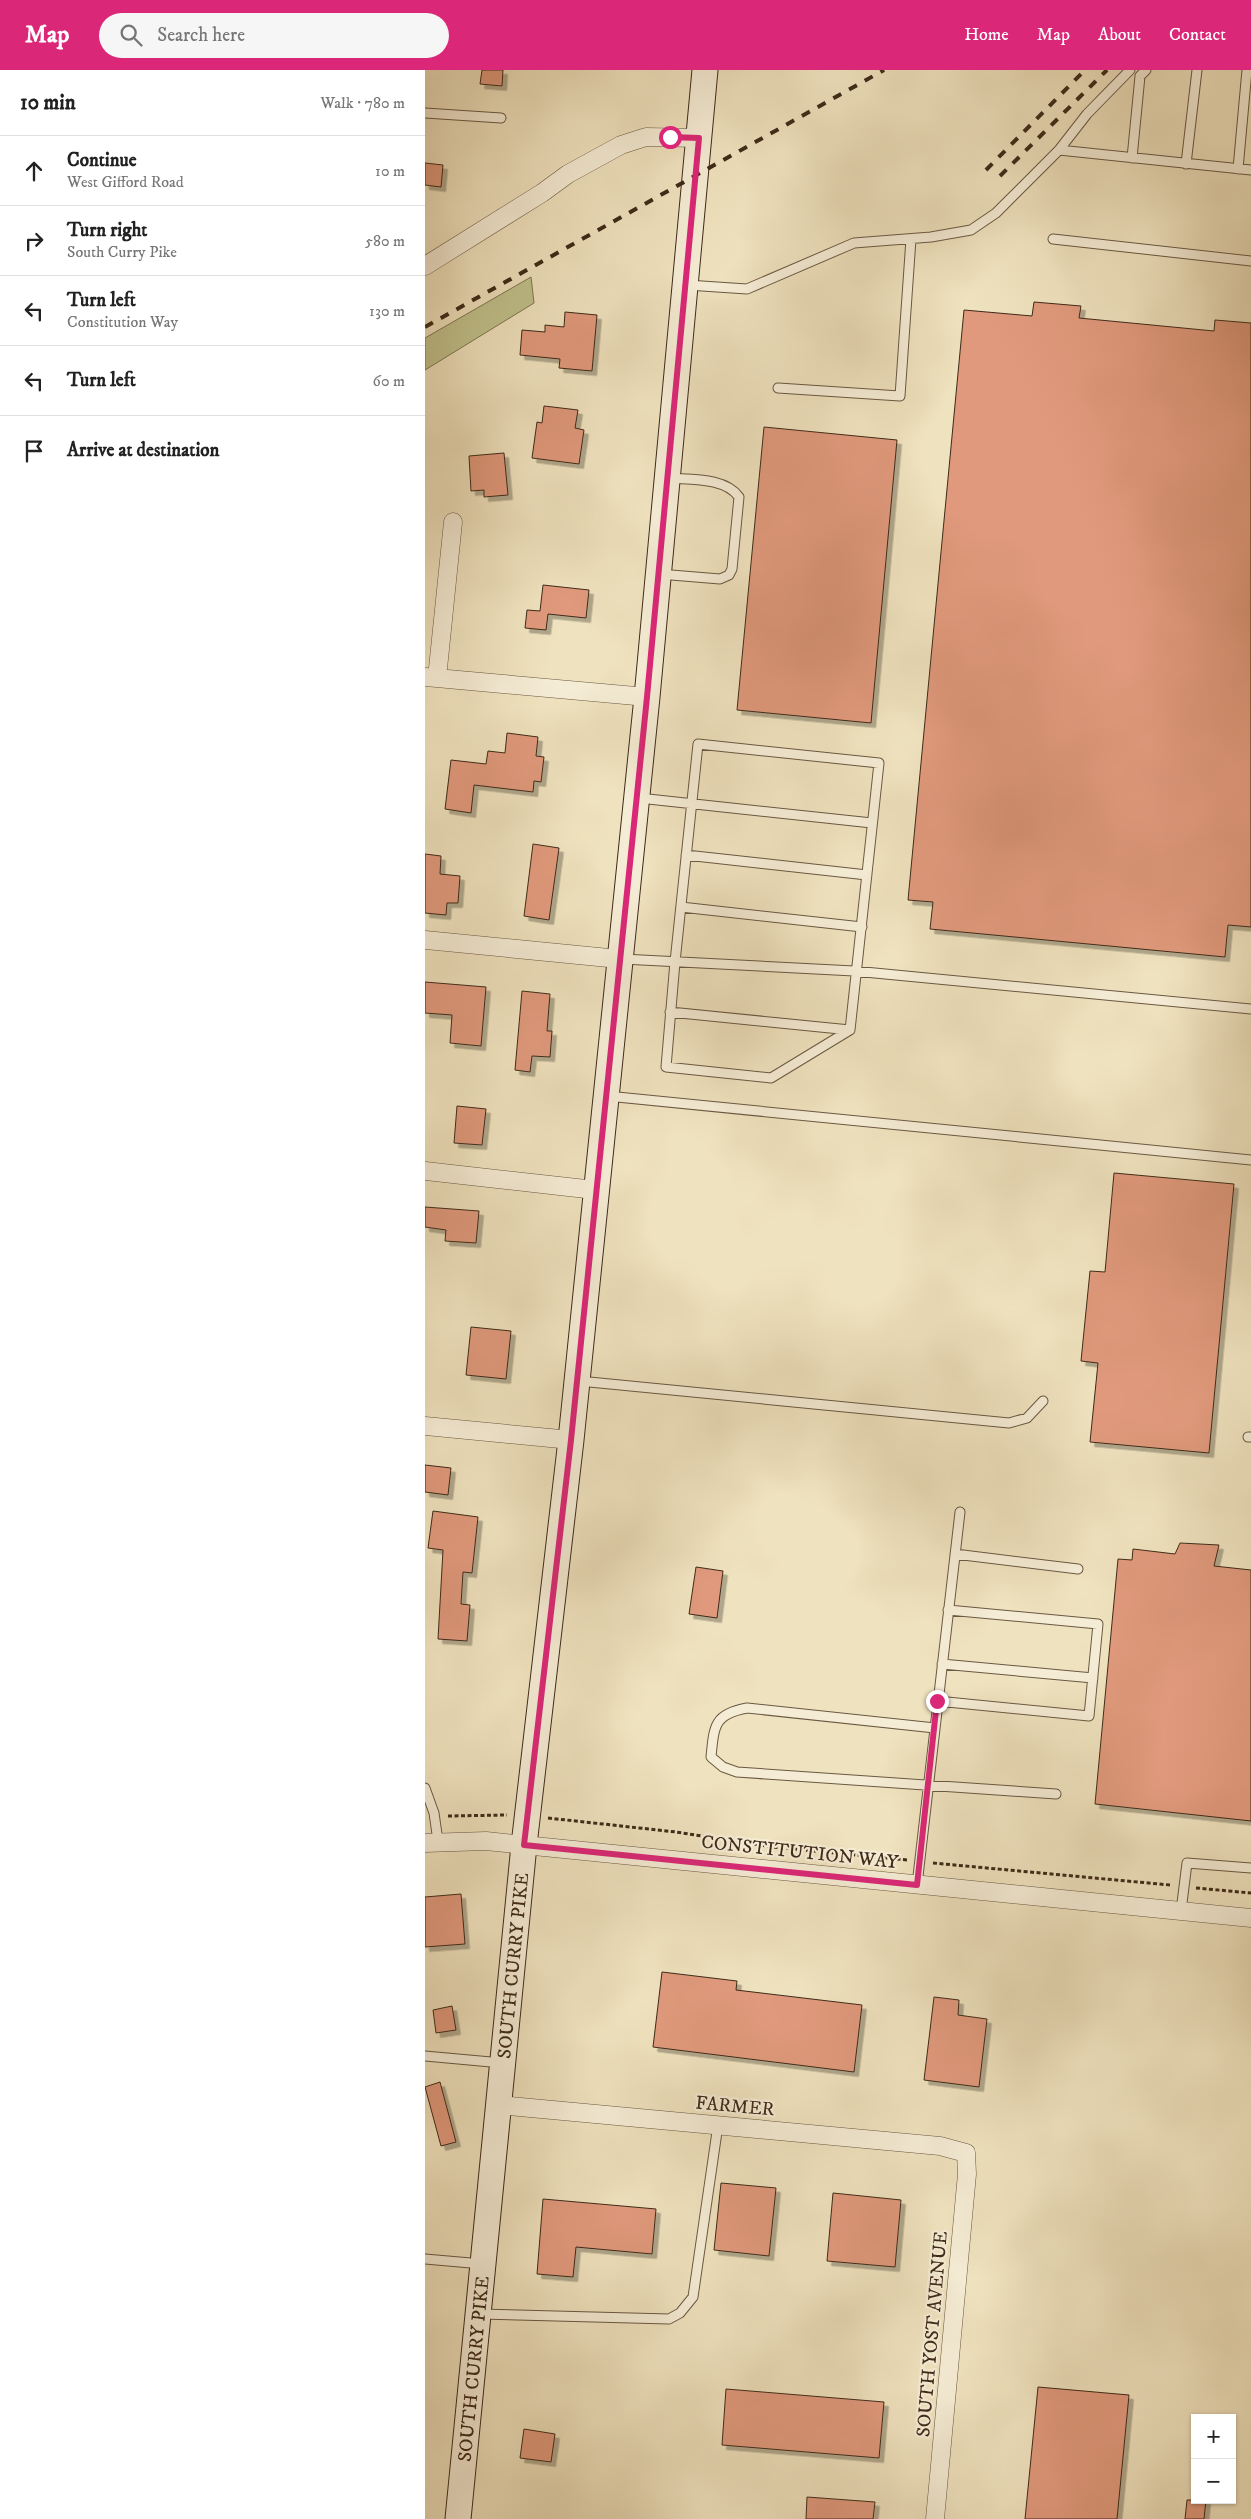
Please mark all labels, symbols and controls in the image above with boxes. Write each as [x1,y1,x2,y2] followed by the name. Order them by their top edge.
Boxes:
[99,13,449,58] search box
[25,20,69,50] text: Map
[117,21,145,49] icon: search
[157,24,245,47] text: Search here
[964,24,1009,46] text: Home
[1037,24,1070,46] text: Map
[1098,24,1141,46] text: About
[1169,24,1226,46] text: Contact
[20,90,76,116] text: 10 min
[321,93,405,113] text: Walk · 780 m
[659,126,682,149] route start
[67,149,137,172] text: Continue
[20,157,48,185] icon: ahead
[375,161,405,181] text: 10 m
[67,172,184,192] text: West Gifford Road
[67,219,147,242] text: Turn right
[20,227,48,255] icon: right
[365,231,405,251] text: 580 m
[67,242,177,262] text: South Curry Pike
[67,289,136,312] text: Turn left
[20,297,48,325] icon: left
[369,301,405,321] text: 130 m
[67,312,178,332] text: Constitution Way
[20,367,48,395] icon: left
[67,369,136,392] text: Turn left
[373,371,405,391] text: 60 m
[20,437,48,465] icon: arrive
[67,439,219,462] text: Arrive at destination
[926,1690,949,1713] route end
[700,1831,901,1874] street label: CONSTITUTION WAY
[493,1872,534,2060] street label: SOUTH CURRY PIKE
[694,2092,776,2121] street label: FARMER
[912,2230,953,2438] street label: SOUTH YOST AVENUE
[454,2275,495,2463] street label: SOUTH CURRY PIKE
[1191,2414,1236,2504] map controls
[1191,2414,1236,2459] button: +
[1191,2459,1236,2504] button: −

